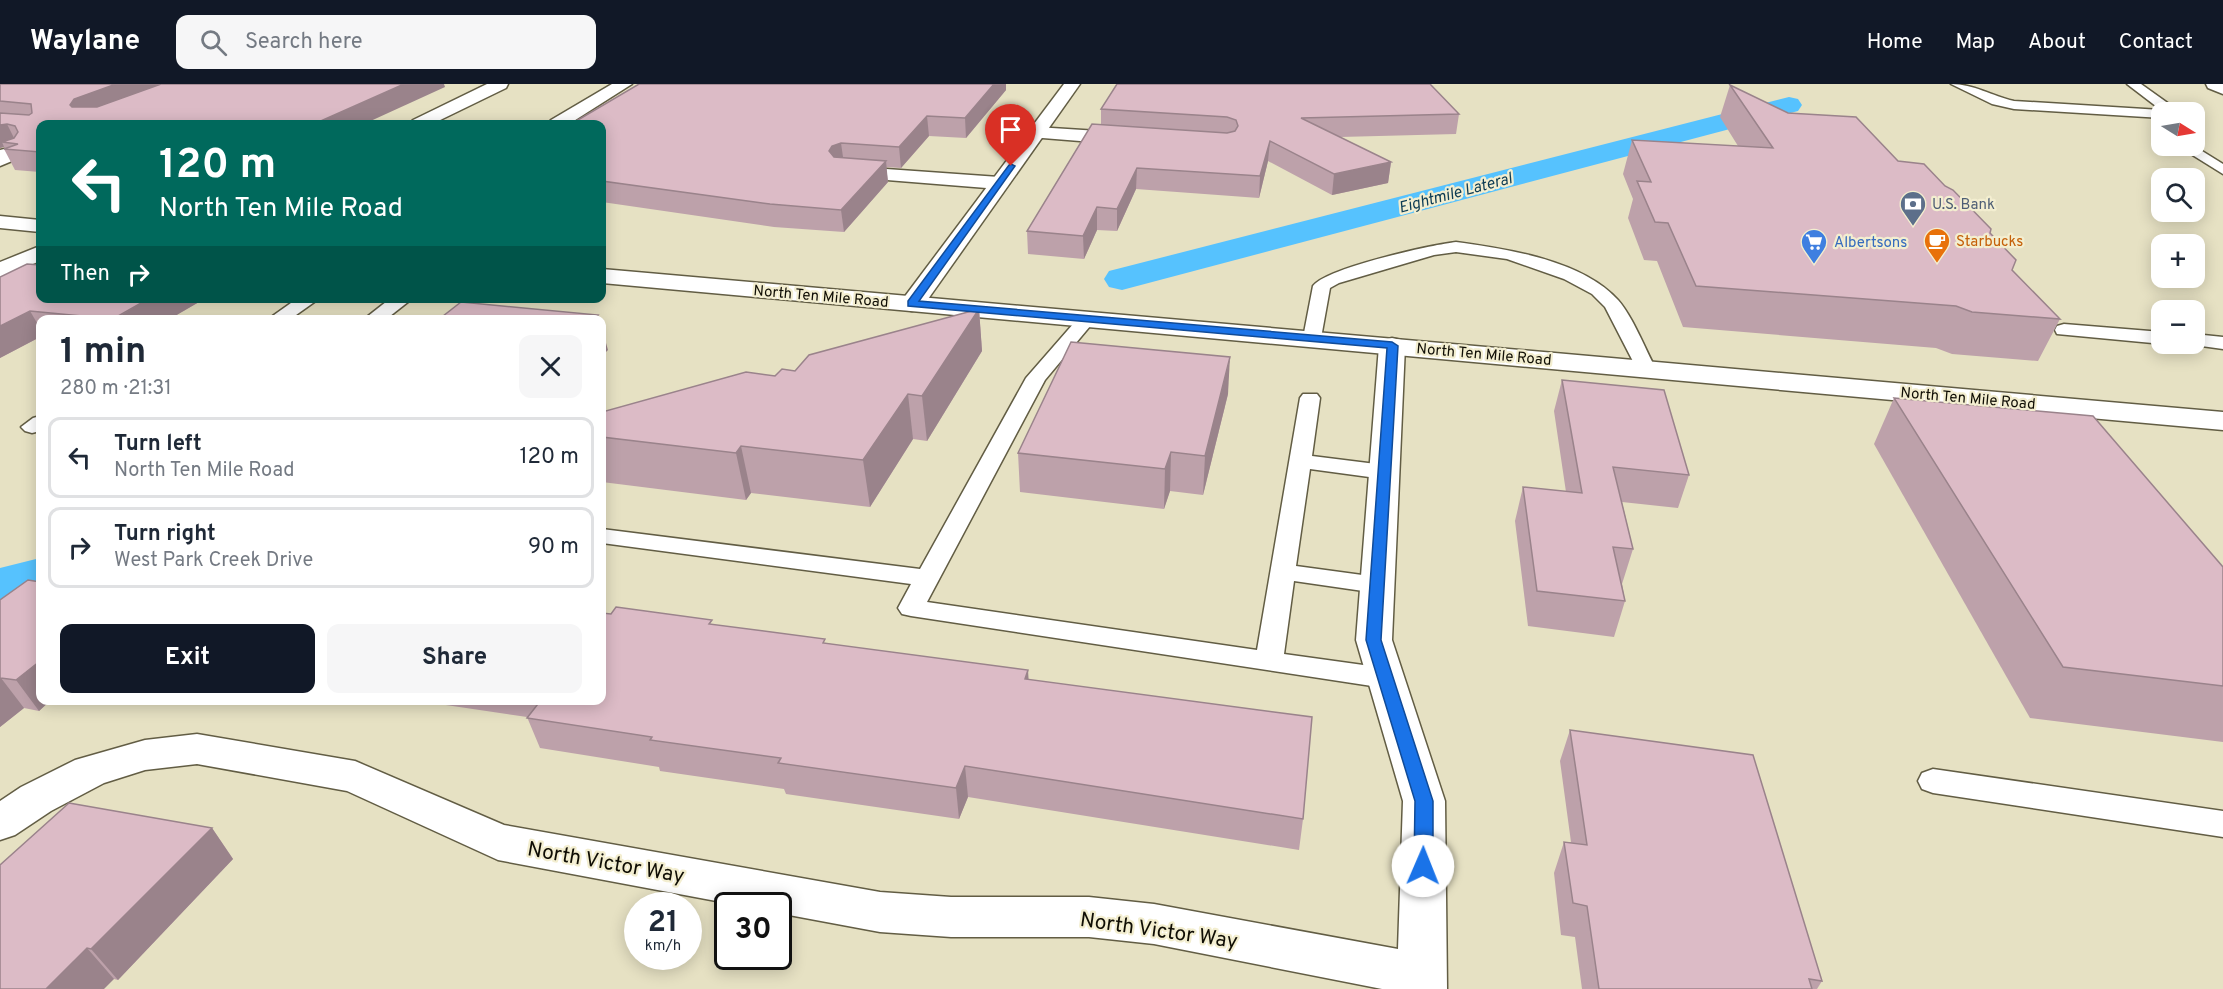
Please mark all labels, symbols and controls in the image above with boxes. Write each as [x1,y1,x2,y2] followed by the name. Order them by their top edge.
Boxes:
[176,15,596,69] search box
[30,24,140,60] text: Waylane
[197,26,230,59] icon: search
[245,29,363,56] text: Search here
[1867,29,1923,56] text: Home
[1956,29,1995,56] text: Map
[2028,29,2086,56] text: About
[2119,29,2193,56] text: Contact
[2151,102,2205,156] north arrow
[2151,102,2205,354] map controls
[985,104,1036,166] pin
[994,113,1027,146] icon: arrive
[159,140,276,193] text: 120 m
[60,144,138,222] icon: left
[2151,168,2205,222] button: search
[1397,169,1515,219] water label: Eightmile Lateral
[1898,189,1928,227] bank icon: U.S. Bank
[159,192,403,226] text: North Ten Mile Road
[1932,196,1995,215] place label: U.S. Bank
[1922,226,1952,264] cafe icon: Starbucks
[1799,227,1829,265] supermarket icon: Albertsons
[1956,233,2023,252] place label: Starbucks
[1834,234,1907,253] place label: Albertsons
[2151,234,2205,288] button: +
[122,258,155,291] icon: right
[60,261,110,288] text: Then
[753,282,889,313] street label: North Ten Mile Road
[2151,300,2205,354] button: −
[60,330,146,376] text: 1 min
[519,335,582,398] button: close
[1416,340,1552,371] street label: North Ten Mile Road
[60,376,172,402] text: 280 m · 21:31
[1900,384,2036,415] street label: North Ten Mile Road
[114,431,202,458] text: Turn left
[63,441,96,474] icon: left
[519,444,579,471] text: 120 m
[114,458,295,484] text: North Ten Mile Road
[114,521,216,548] text: Turn right
[63,531,96,564] icon: right
[528,534,579,561] text: 90 m
[114,548,313,574] text: West Park Creek Drive
[60,624,315,693] button: Exit
[327,624,582,693] button: Share
[1391,834,1455,898] position arrow
[525,836,686,891] street label: North Victor Way
[714,892,792,970] speed limit sign: 30
[648,905,678,942] text: 21
[1078,907,1239,956] street label: North Victor Way
[645,937,681,956] text: km/h

